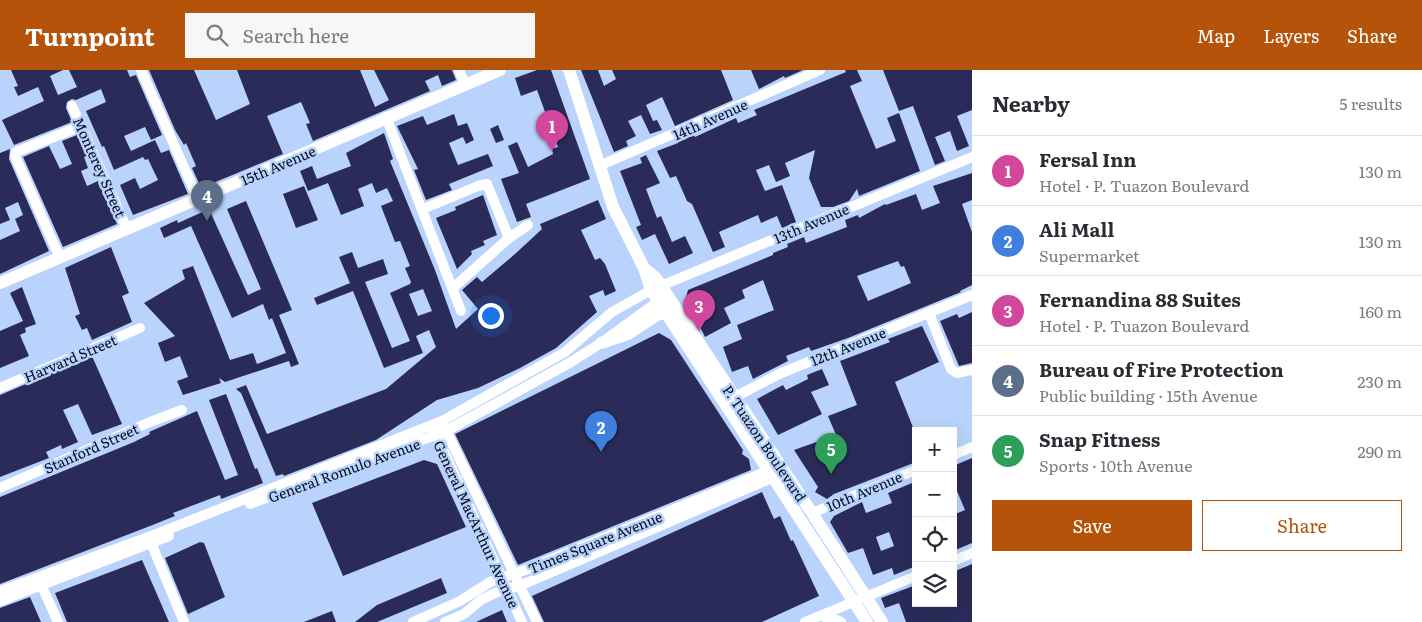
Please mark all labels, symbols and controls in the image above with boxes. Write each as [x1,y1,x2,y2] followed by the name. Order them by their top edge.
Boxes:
[185,13,535,58] search box
[25,18,155,53] text: Turnpoint
[203,21,231,49] icon: search
[243,21,349,49] text: Search here
[1197,22,1235,49] text: Map
[1263,22,1319,49] text: Layers
[1347,22,1397,49] text: Share
[992,87,1070,118] text: Nearby
[1339,91,1402,115] text: 5 results
[670,94,750,144] street label: 14th Avenue
[536,110,568,151] pin: 1
[69,114,131,221] street label: Monterey Street
[237,140,319,190] street label: 15th Avenue
[1039,145,1136,173] text: Fersal Inn
[1005,159,1011,183] text: 1
[1359,159,1402,183] text: 130 m
[1039,173,1249,197] text: Hotel · P. Tuazon Boulevard
[191,180,223,221] pin: 4
[770,198,852,248] street label: 13th Avenue
[1039,215,1114,243] text: Ali Mall
[1004,229,1012,253] text: 2
[1359,229,1402,253] text: 130 m
[1039,243,1139,267] text: Supermarket
[1039,285,1241,313] text: Fernandina 88 Suites
[683,290,715,331] pin: 3
[1004,299,1012,323] text: 3
[1359,299,1402,323] text: 160 m
[478,303,504,329] your location
[1039,313,1249,337] text: Hotel · P. Tuazon Boulevard
[807,322,889,370] street label: 12th Avenue
[20,329,120,387] street label: Harvard Street
[1039,355,1284,383] text: Bureau of Fire Protection
[1003,369,1013,393] text: 4
[1357,369,1402,393] text: 230 m
[718,381,812,506] street label: P. Tuazon Boulevard
[1039,383,1258,407] text: Public building · 15th Avenue
[585,411,617,452] pin: 2
[40,418,142,478] street label: Stanford Street
[1039,425,1160,453] text: Snap Fitness
[912,427,957,607] map controls
[912,427,957,472] button: +
[265,433,423,507] street label: General Romulo Avenue
[815,433,847,474] pin: 5
[429,437,525,611] street label: General MacArthur Avenue
[1004,439,1012,463] text: 5
[1358,439,1402,463] text: 290 m
[1039,453,1193,477] text: Sports · 10th Avenue
[823,466,905,516] street label: 10th Avenue
[912,472,957,517] button: −
[992,500,1192,551] button: Save
[1202,500,1402,551] button: Share
[525,506,665,578] street label: Times Square Avenue
[912,517,957,562] button: locate
[912,562,957,607] button: layers

